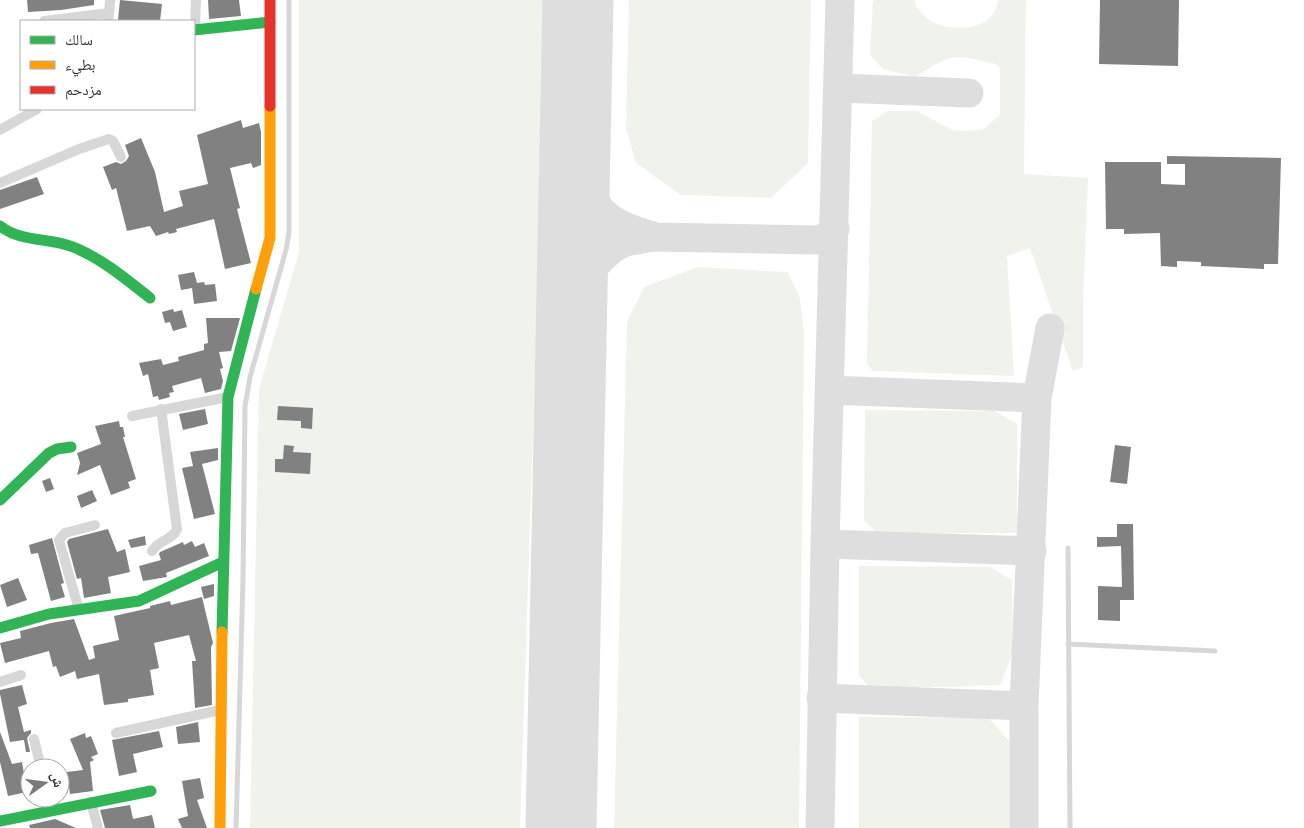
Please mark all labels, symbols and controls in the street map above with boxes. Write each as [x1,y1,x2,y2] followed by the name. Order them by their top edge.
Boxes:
[20,20,195,110] legend
[65,31,93,48] text: سالك
[65,56,95,77] text: بطيء
[65,81,102,100] text: مزدحم
[20,758,70,808] north arrow
[47,771,67,789] text: ش

